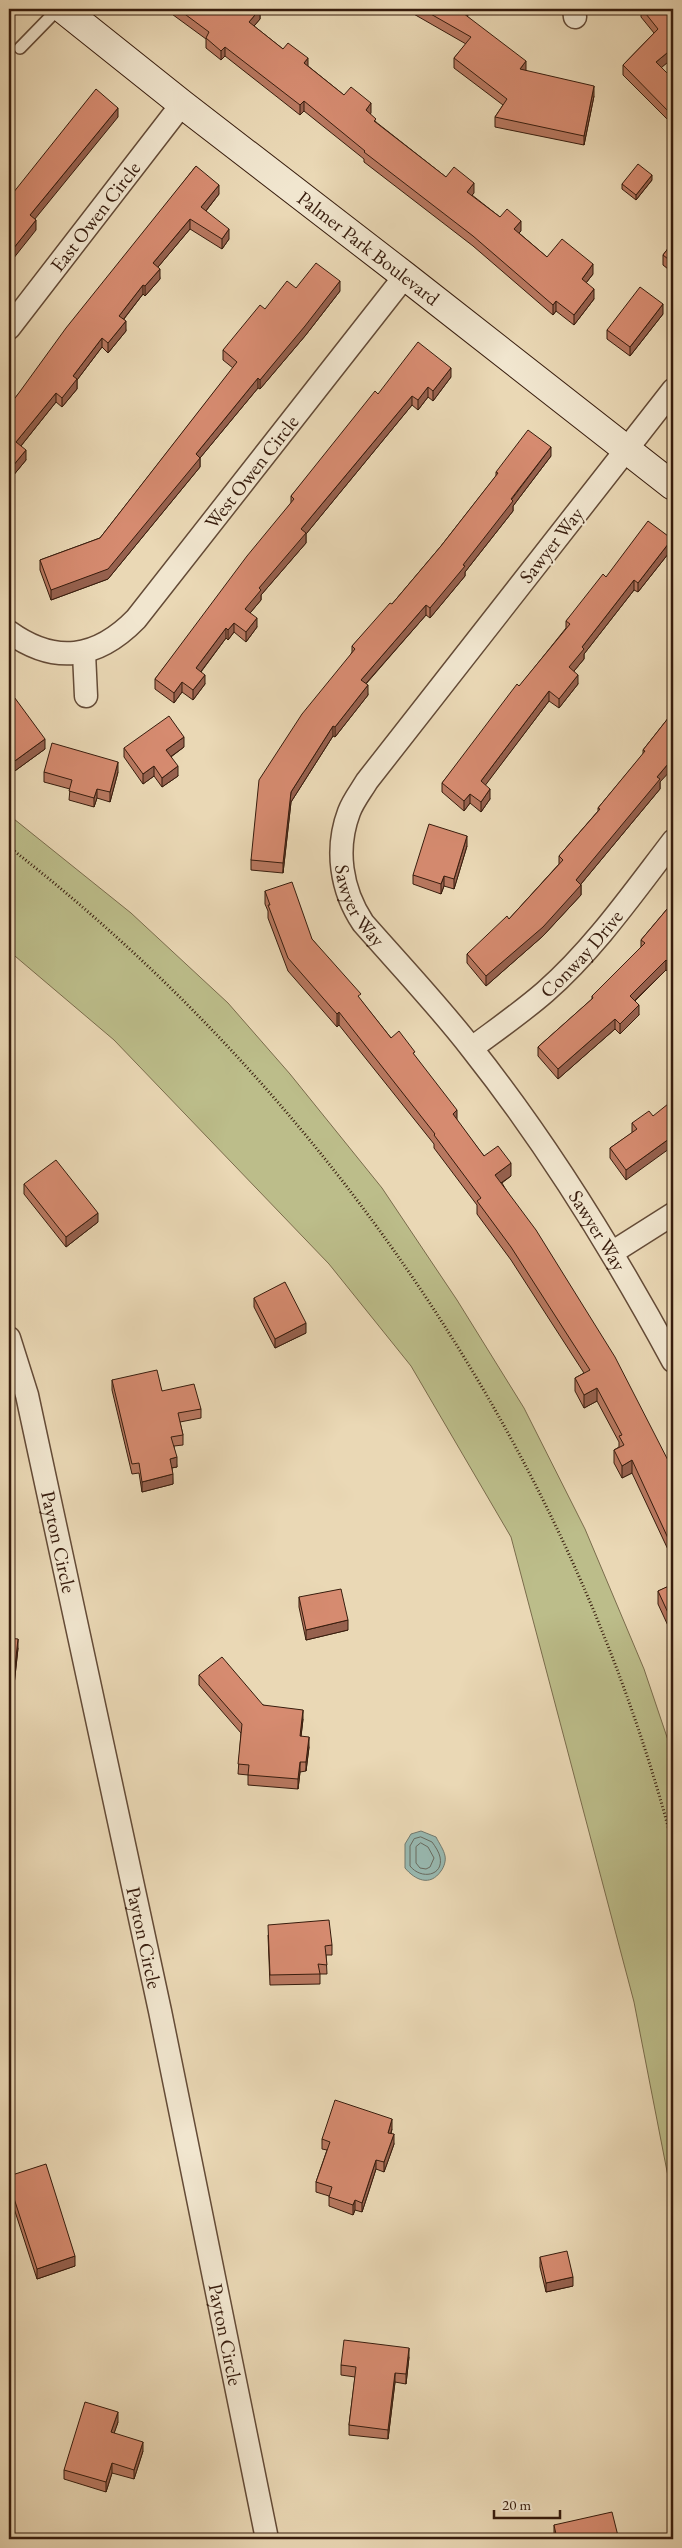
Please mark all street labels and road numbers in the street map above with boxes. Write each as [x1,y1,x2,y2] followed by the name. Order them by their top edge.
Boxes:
[44,156,146,277] street label: East Owen Circle
[292,185,446,312] street label: Palmer Park Boulevard
[198,409,304,534] street label: West Owen Circle
[513,501,589,589] street label: Sawyer Way
[329,863,391,952] street label: Sawyer Way
[534,904,629,1003] street label: Conway Drive
[563,1185,632,1276] street label: Sawyer Way
[35,1488,82,1596] street label: Payton Circle
[121,1884,168,1991] street label: Payton Circle
[202,2281,249,2388] street label: Payton Circle

